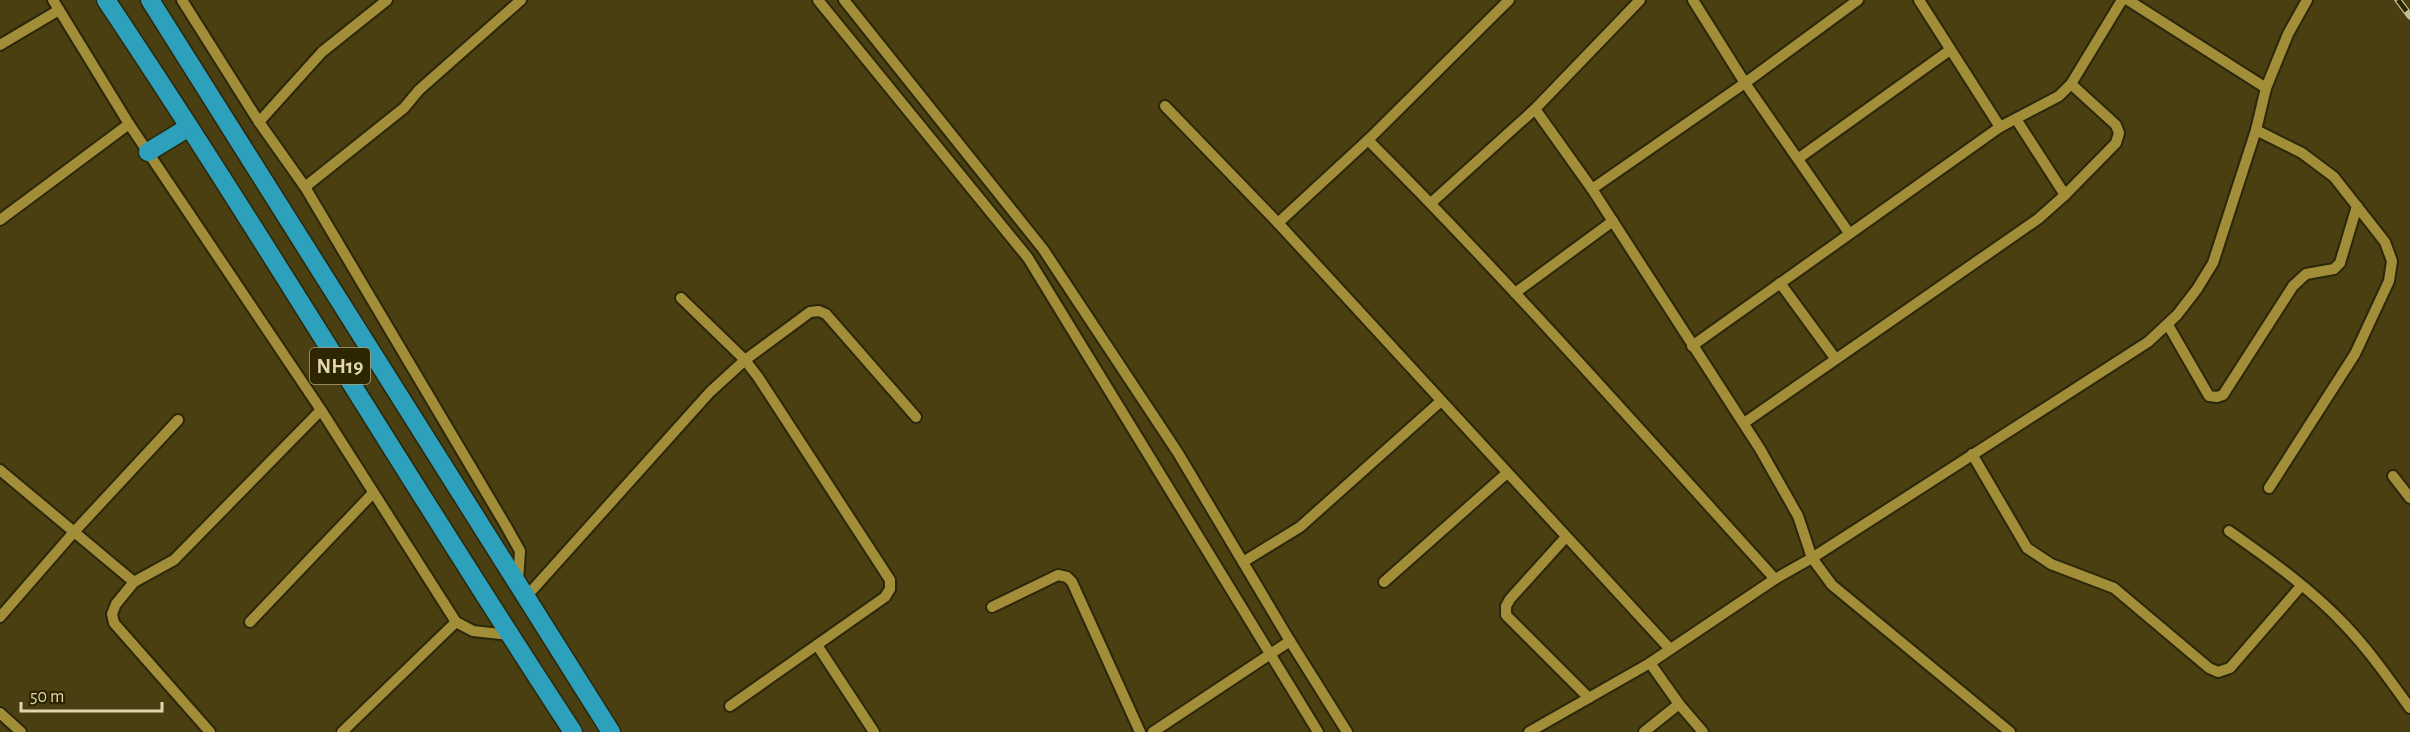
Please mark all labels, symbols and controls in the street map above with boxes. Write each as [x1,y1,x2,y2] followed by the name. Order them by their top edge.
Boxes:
[310,348,370,384] road number: NH19
[21,675,162,713] scale bar
[30,688,64,706] text: 50 m

